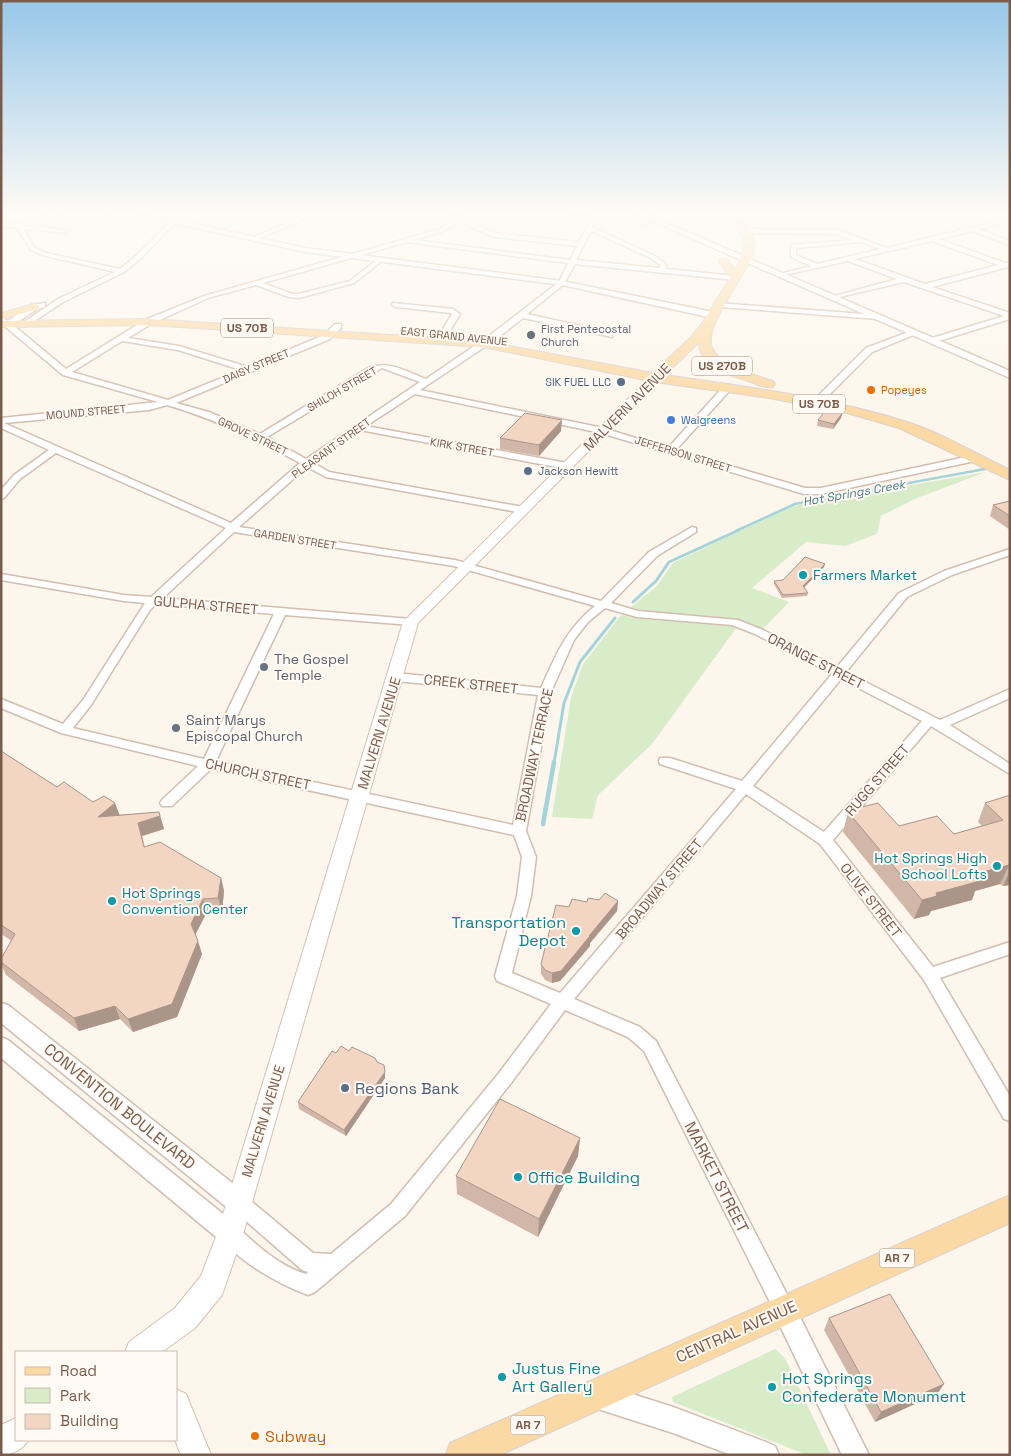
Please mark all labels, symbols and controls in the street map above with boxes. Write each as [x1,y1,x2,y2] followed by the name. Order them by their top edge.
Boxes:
[221,318,273,338] road number: US 70B
[541,322,631,349] place label: First Pentecostal Church
[400,323,508,349] street label: EAST GRAND AVENUE
[525,329,537,341] marker: First Pentecostal Church
[220,345,292,386] street label: DAISY STREET
[692,356,752,376] road number: US 270B
[579,359,675,455] street label: MALVERN AVENUE
[305,363,380,415] street label: SHILOH STREET
[545,375,611,389] place label: SIK FUEL LLC
[615,376,627,388] marker: SIK FUEL LLC
[881,383,927,397] place label: Popeyes
[865,384,877,396] marker: Popeyes
[793,394,845,414] road number: US 70B
[45,401,127,422] street label: MOUND STREET
[681,413,736,427] place label: Walgreens
[216,414,291,459] street label: GROVE STREET
[289,414,374,481] street label: PLEASANT STREET
[665,414,677,426] marker: Walgreens
[633,433,734,476] street label: JEFFERSON STREET
[429,435,496,460] street label: KIRK STREET
[538,464,619,478] place label: Jackson Hewitt
[522,465,534,477] marker: Jackson Hewitt
[802,476,908,510] water label: Hot Springs Creek
[253,526,338,553] street label: GARDEN STREET
[813,566,917,584] place label: Farmers Market
[797,569,809,581] marker: Farmers Market
[153,591,259,619] street label: GULPHA STREET
[765,629,867,693] street label: ORANGE STREET
[274,650,349,684] place label: The Gospel Temple
[258,661,270,673] marker: The Gospel Temple
[423,670,519,698] street label: CREEK STREET
[353,674,405,791] street label: MALVERN AVENUE
[511,687,557,823] street label: BROADWAY TERRACE
[186,711,303,745] place label: Saint Marys Episcopal Church
[170,722,182,734] marker: Saint Marys Episcopal Church
[841,740,913,820] street label: RUGG STREET
[204,754,312,794] street label: CHURCH STREET
[612,835,706,943] street label: BROADWAY STREET
[874,849,987,883] place label: Hot Springs High School Lofts
[836,859,906,941] street label: OLIVE STREET
[991,860,1003,872] marker: Hot Springs High School Lofts
[122,884,248,918] place label: Hot Springs Convention Center
[106,895,118,907] marker: Hot Springs Convention Center
[451,912,566,951] place label: Transportation Depot
[570,925,582,937] marker: Transportation Depot
[39,1039,200,1174] street label: CONVENTION BOULEVARD
[237,1062,289,1179] street label: MALVERN AVENUE
[355,1078,460,1099] place label: Regions Bank
[339,1082,351,1094] marker: Regions Bank
[679,1118,754,1236] street label: MARKET STREET
[528,1167,640,1188] place label: Office Building
[512,1171,524,1183] marker: Office Building
[880,1248,914,1268] road number: AR 7
[672,1295,800,1368] street label: CENTRAL AVENUE
[15,1351,178,1441] legend
[512,1358,601,1397] place label: Justus Fine Art Gallery
[60,1361,97,1380] text: Road
[782,1368,966,1407] place label: Hot Springs Confederate Monument
[496,1371,508,1383] marker: Justus Fine Art Gallery
[766,1381,778,1393] marker: Hot Springs Confederate Monument
[60,1386,91,1405] text: Park
[60,1411,119,1430] text: Building
[510,1416,546,1434] road number: AR 7
[265,1426,326,1447] place label: Subway
[249,1430,261,1442] marker: Subway

